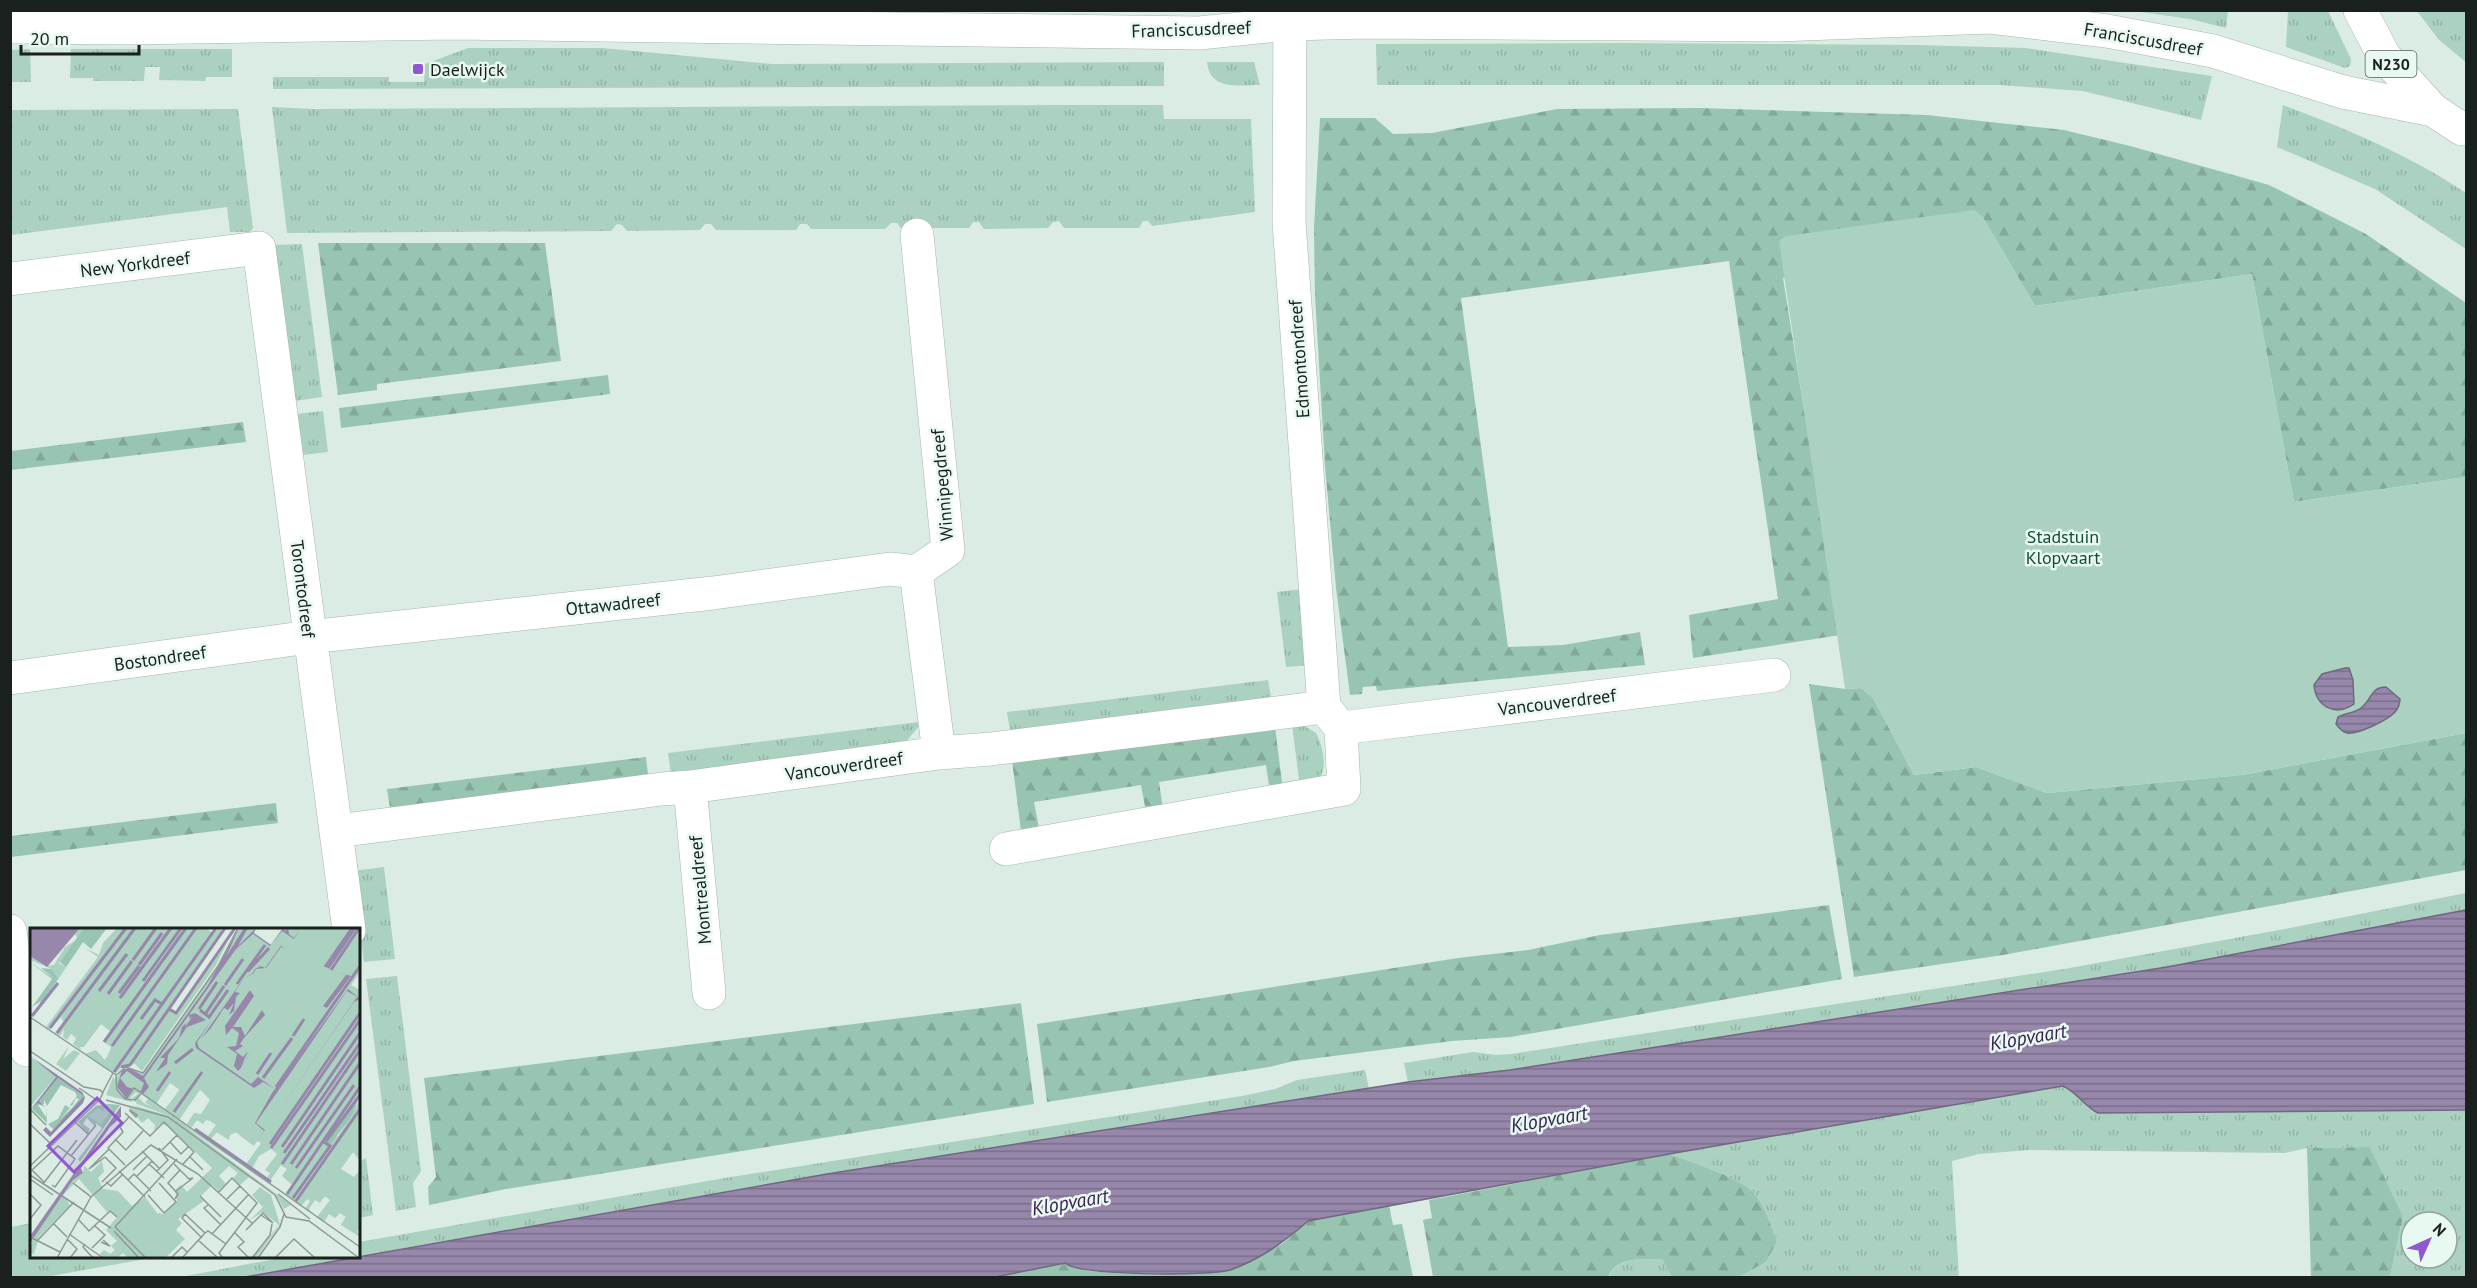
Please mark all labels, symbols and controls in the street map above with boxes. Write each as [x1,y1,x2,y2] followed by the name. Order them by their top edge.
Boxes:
[1131,15,1252,43] street label: Franciscusdreef
[2082,17,2205,61] street label: Franciscusdreef
[21,18,140,56] scale bar
[30,27,69,50] text: 20 m
[2366,51,2416,77] road number: N230
[430,58,505,81] place label: Daelwijck
[411,62,425,76] marker: Daelwijck
[79,246,193,282] street label: New Yorkdreef
[1283,298,1315,419] street label: Edmontondreef
[926,427,958,542] street label: Winnipegdreef
[2026,525,2100,569] park label: Stadstuin Klopvaart
[286,539,321,640] street label: Torontodreef
[564,587,663,620] street label: Ottawadreef
[112,640,209,676] street label: Bostondreef
[1496,683,1618,721] street label: Vancouverdreef
[783,746,906,786] street label: Vancouverdreef
[684,833,716,945] street label: Montrealdreef
[30,928,360,1258] inset map
[1988,1017,2070,1057] water label: Klopvaart
[1509,1099,1591,1139] water label: Klopvaart
[1030,1182,1112,1222] water label: Klopvaart
[2399,1210,2459,1270] north arrow
[2429,1219,2450,1240] text: N

